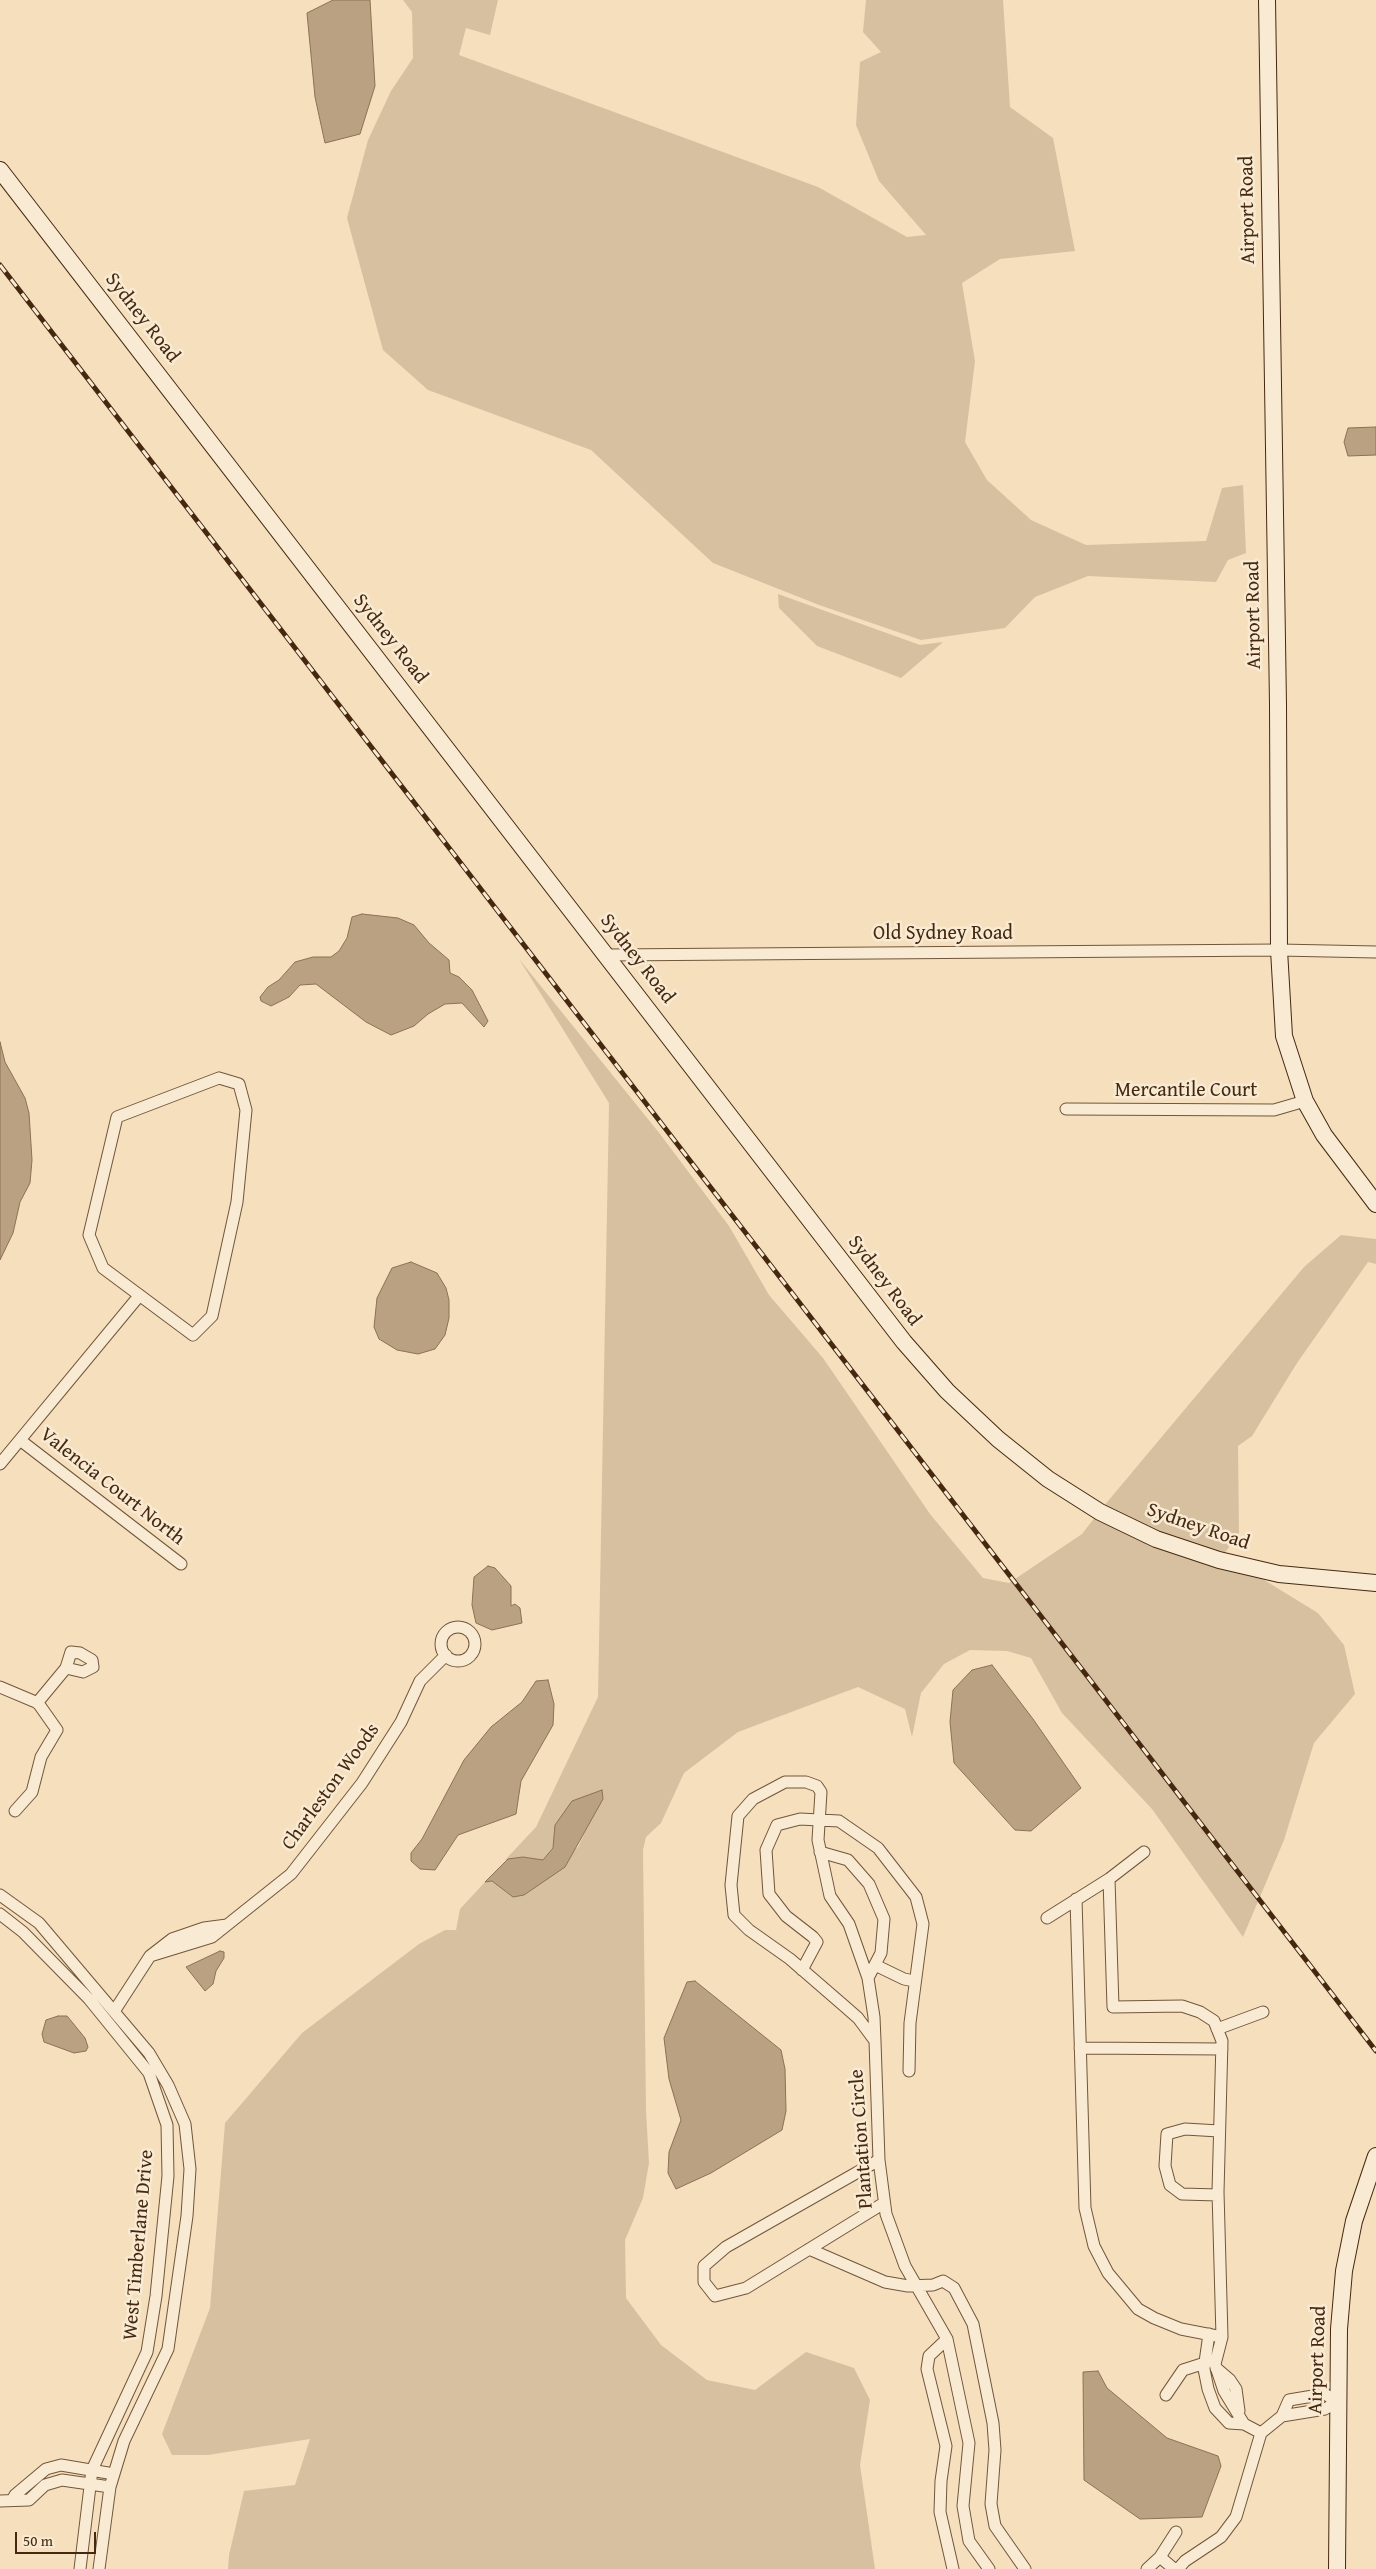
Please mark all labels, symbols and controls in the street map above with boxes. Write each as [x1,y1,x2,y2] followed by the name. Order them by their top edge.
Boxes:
[1235,156,1261,264] street label: Airport Road
[100,268,184,368] street label: Sydney Road
[1241,561,1267,669] street label: Airport Road
[348,589,432,689] street label: Sydney Road
[595,909,679,1009] street label: Sydney Road
[873,922,1013,946] street label: Old Sydney Road
[1115,1079,1257,1103] street label: Mercantile Court
[842,1231,926,1331] street label: Sydney Road
[35,1423,189,1551] street label: Valencia Court North
[1143,1498,1253,1556] street label: Sydney Road
[277,1719,385,1855] street label: Charleston Woods
[845,2068,879,2210] street label: Plantation Circle
[119,2149,159,2341] street label: West Timberlane Drive
[1304,2305,1332,2415] street label: Airport Road
[18,2522,99,2554] scale bar
[23,2530,53,2551] text: 50 m

